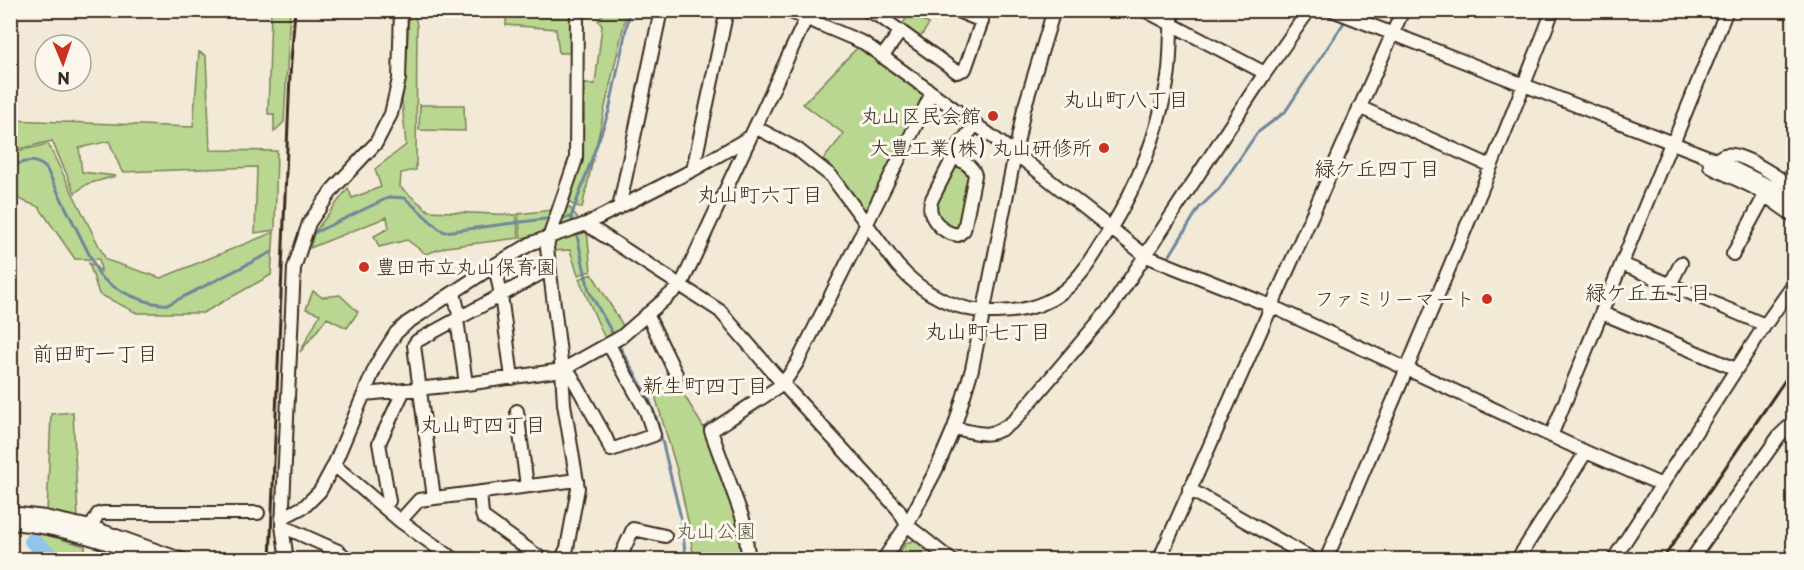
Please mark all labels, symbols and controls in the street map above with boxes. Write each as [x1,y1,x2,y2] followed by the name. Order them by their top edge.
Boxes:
[33,33,93,93] north arrow
[57,67,70,91] text: N
[1063,82,1189,114] district label: 丸山町八丁目
[861,100,981,130] place label: 丸山区民会館
[986,109,1000,123] marker: 丸山区民会館
[870,132,1092,162] place label: 大豊工業(株) 丸山研修所
[1097,141,1111,155] marker: 大豊工業(株) 丸山研修所
[1314,151,1440,183] district label: 緑ケ丘四丁目
[697,177,823,209] district label: 丸山町六丁目
[376,251,556,281] place label: 豊田市立丸山保育園
[357,260,371,274] marker: 豊田市立丸山保育園
[1585,275,1711,307] district label: 緑ケ丘五丁目
[1315,283,1475,313] place label: ファミリーマート
[1480,292,1494,306] marker: ファミリーマート
[925,314,1051,346] district label: 丸山町七丁目
[32,336,158,368] district label: 前田町一丁目
[642,368,768,400] district label: 新生町四丁目
[420,407,546,439] district label: 丸山町四丁目
[676,515,756,545] park label: 丸山公園

